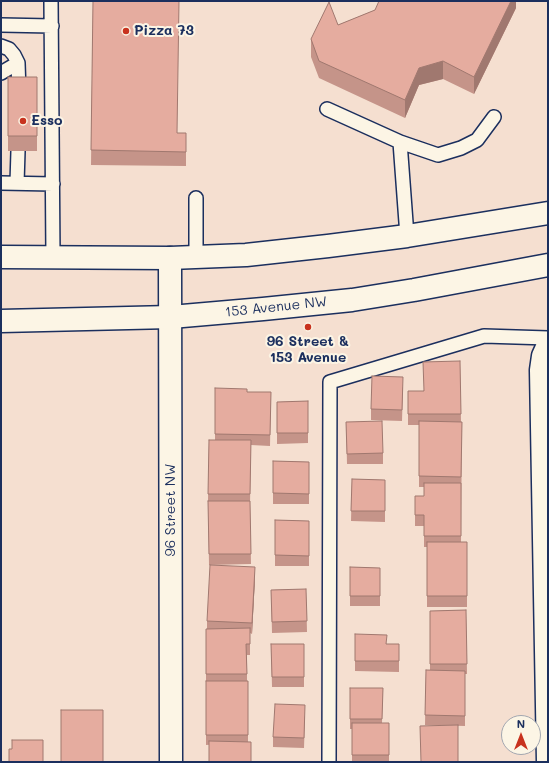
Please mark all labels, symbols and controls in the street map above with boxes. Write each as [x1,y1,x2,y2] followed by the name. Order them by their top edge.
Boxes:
[134,23,194,39] place label: Pizza 73
[121,26,131,36] marker: Pizza 73
[31,113,63,129] place label: Esso
[18,116,28,126] marker: Esso
[224,293,328,321] street label: 153 Avenue NW
[303,322,313,332] marker: 96 Street & 153 Avenue
[267,334,349,366] place label: 96 Street & 153 Avenue
[163,464,179,556] street label: 96 Street NW
[501,715,541,755] north arrow
[517,716,525,731] text: N

